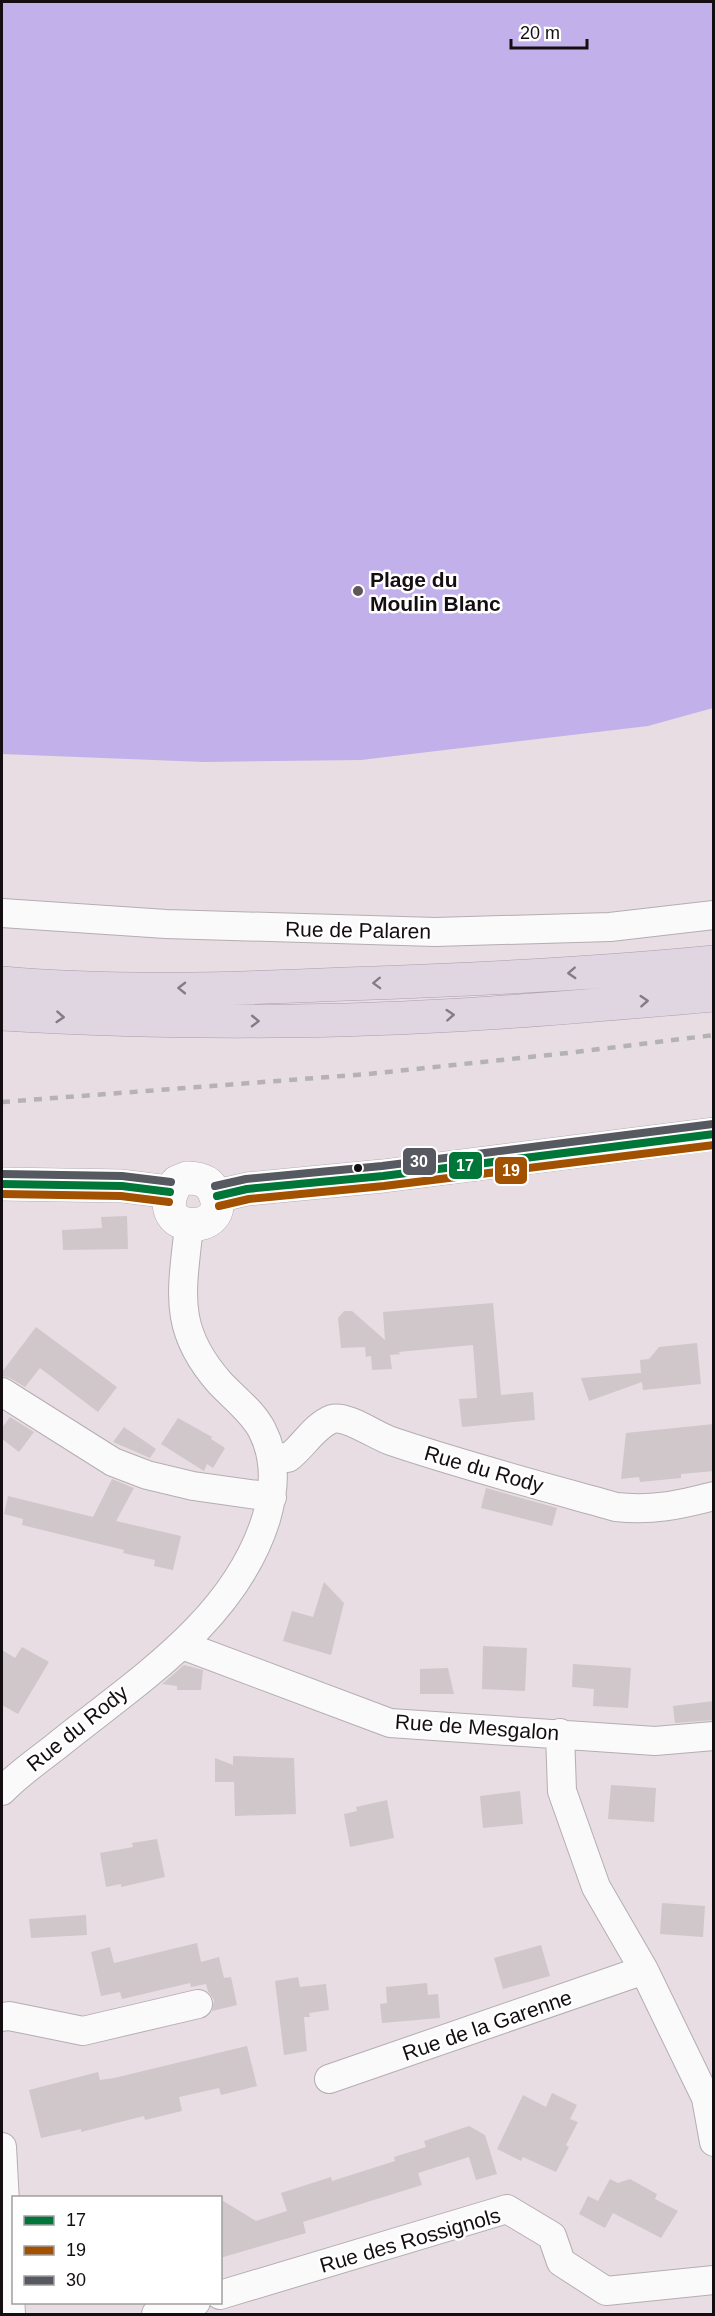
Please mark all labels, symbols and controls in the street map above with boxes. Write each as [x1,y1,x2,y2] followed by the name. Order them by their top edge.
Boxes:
[511,12,588,50] scale bar
[520,23,560,43] text: 20 m
[370,568,501,615] place label: Plage du Moulin Blanc
[351,584,365,598] marker: Plage du Moulin Blanc
[285,917,431,943] street label: Rue de Palaren
[567,967,576,980] one-way arrow
[372,977,381,990] one-way arrow
[177,982,186,995] one-way arrow
[640,995,649,1008] one-way arrow
[445,1009,454,1022] one-way arrow
[55,1011,64,1024] one-way arrow
[250,1015,259,1027] one-way arrow
[402,1147,437,1176] line badge: 30
[448,1151,483,1180] line badge: 17
[410,1153,428,1170] text: 30
[494,1156,528,1185] line badge: 19
[456,1157,474,1174] text: 17
[352,1162,364,1174] unlabelled marker
[502,1162,520,1179] text: 19
[422,1441,547,1497] street label: Rue du Rody
[22,1680,132,1776] street label: Rue du Rody
[394,1710,560,1744] street label: Rue de Mesgalon
[399,1985,575,2065] street label: Rue de la Garenne
[12,2196,222,2304] legend
[317,2203,503,2277] street label: Rue des Rossignols
[66,2210,86,2230] text: 17
[66,2240,86,2260] text: 19
[66,2270,86,2290] text: 30

